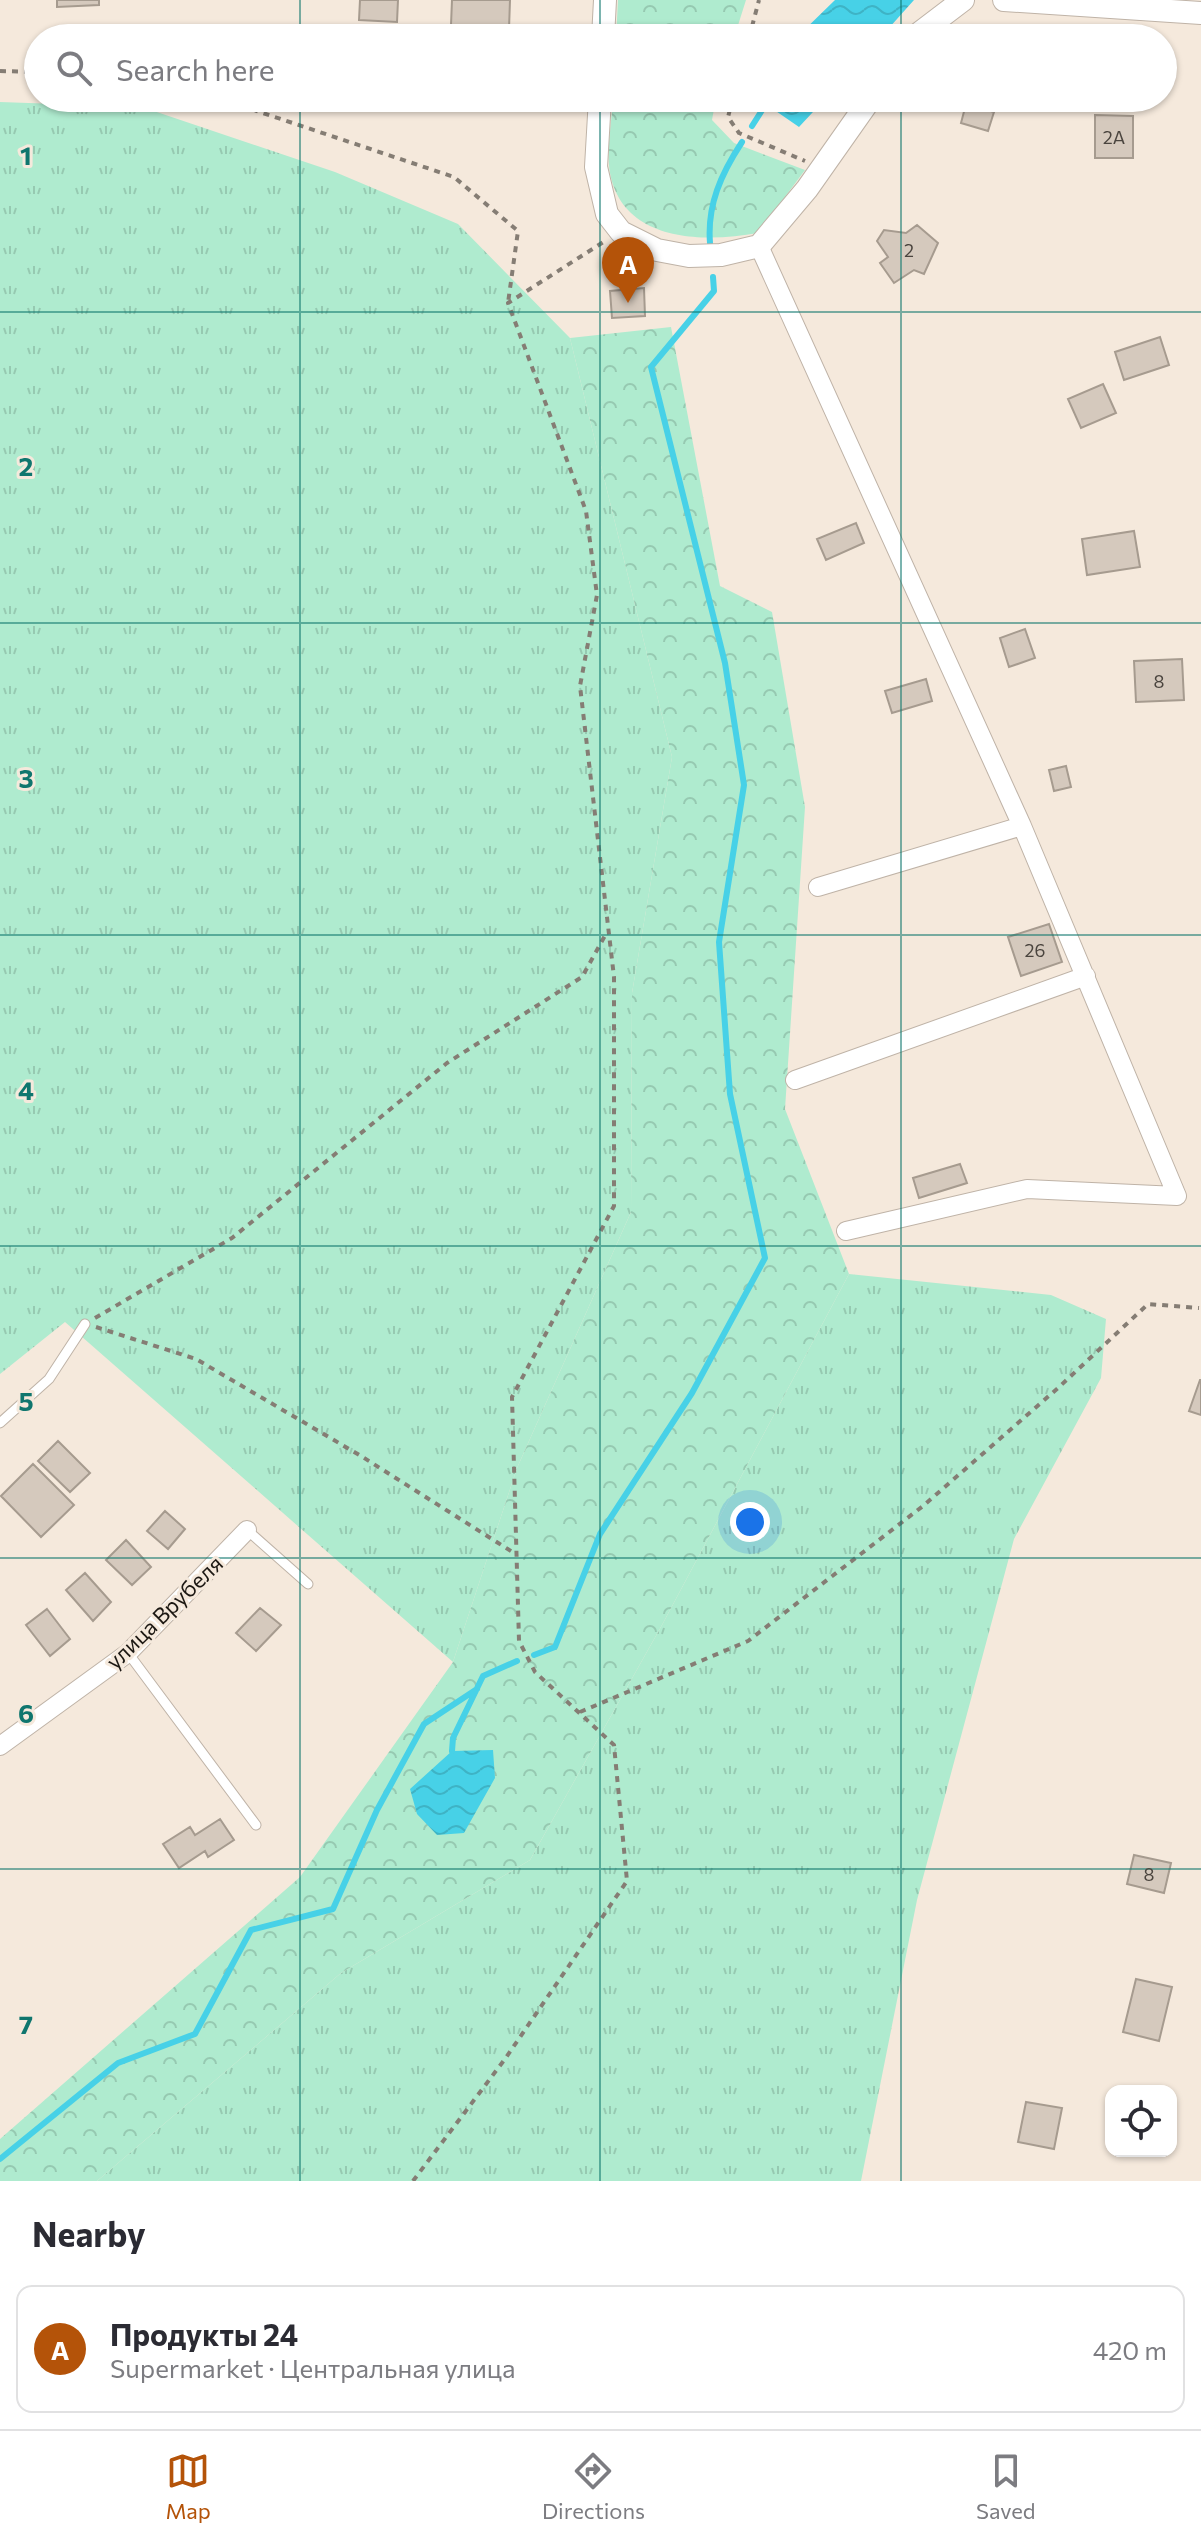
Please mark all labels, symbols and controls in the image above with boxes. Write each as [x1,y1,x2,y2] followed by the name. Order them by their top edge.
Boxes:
[24,24,1177,112] search box
[52,46,96,90] icon: search
[116,50,275,87] text: Search here
[1103,126,1125,148] house number: 2А
[20,139,32,170] text: 1
[602,237,654,303] pin: A
[904,239,914,261] house number: 2
[19,450,33,481] text: 2
[1154,670,1165,692] house number: 8
[18,762,34,793] text: 3
[1025,939,1045,961] house number: 26
[18,1074,34,1105] text: 4
[18,1385,34,1416] text: 5
[730,1502,770,1542] your location
[100,1550,228,1674] street label: улица Врубеля
[18,1697,34,1728] text: 6
[1144,1863,1155,1885] house number: 8
[19,2008,33,2039] text: 7
[1105,2085,1177,2157] map controls
[1105,2085,1177,2157] button: locate
[32,2212,146,2254] text: Nearby
[110,2315,298,2352] text: Продукты 24
[51,2334,69,2365] text: A
[1093,2334,1167,2365] text: 420 m
[110,2352,515,2383] text: Supermarket · Центральная улица
[166,2449,211,2524] tab: Map
[542,2449,645,2524] tab: Directions
[976,2449,1035,2524] tab: Saved

